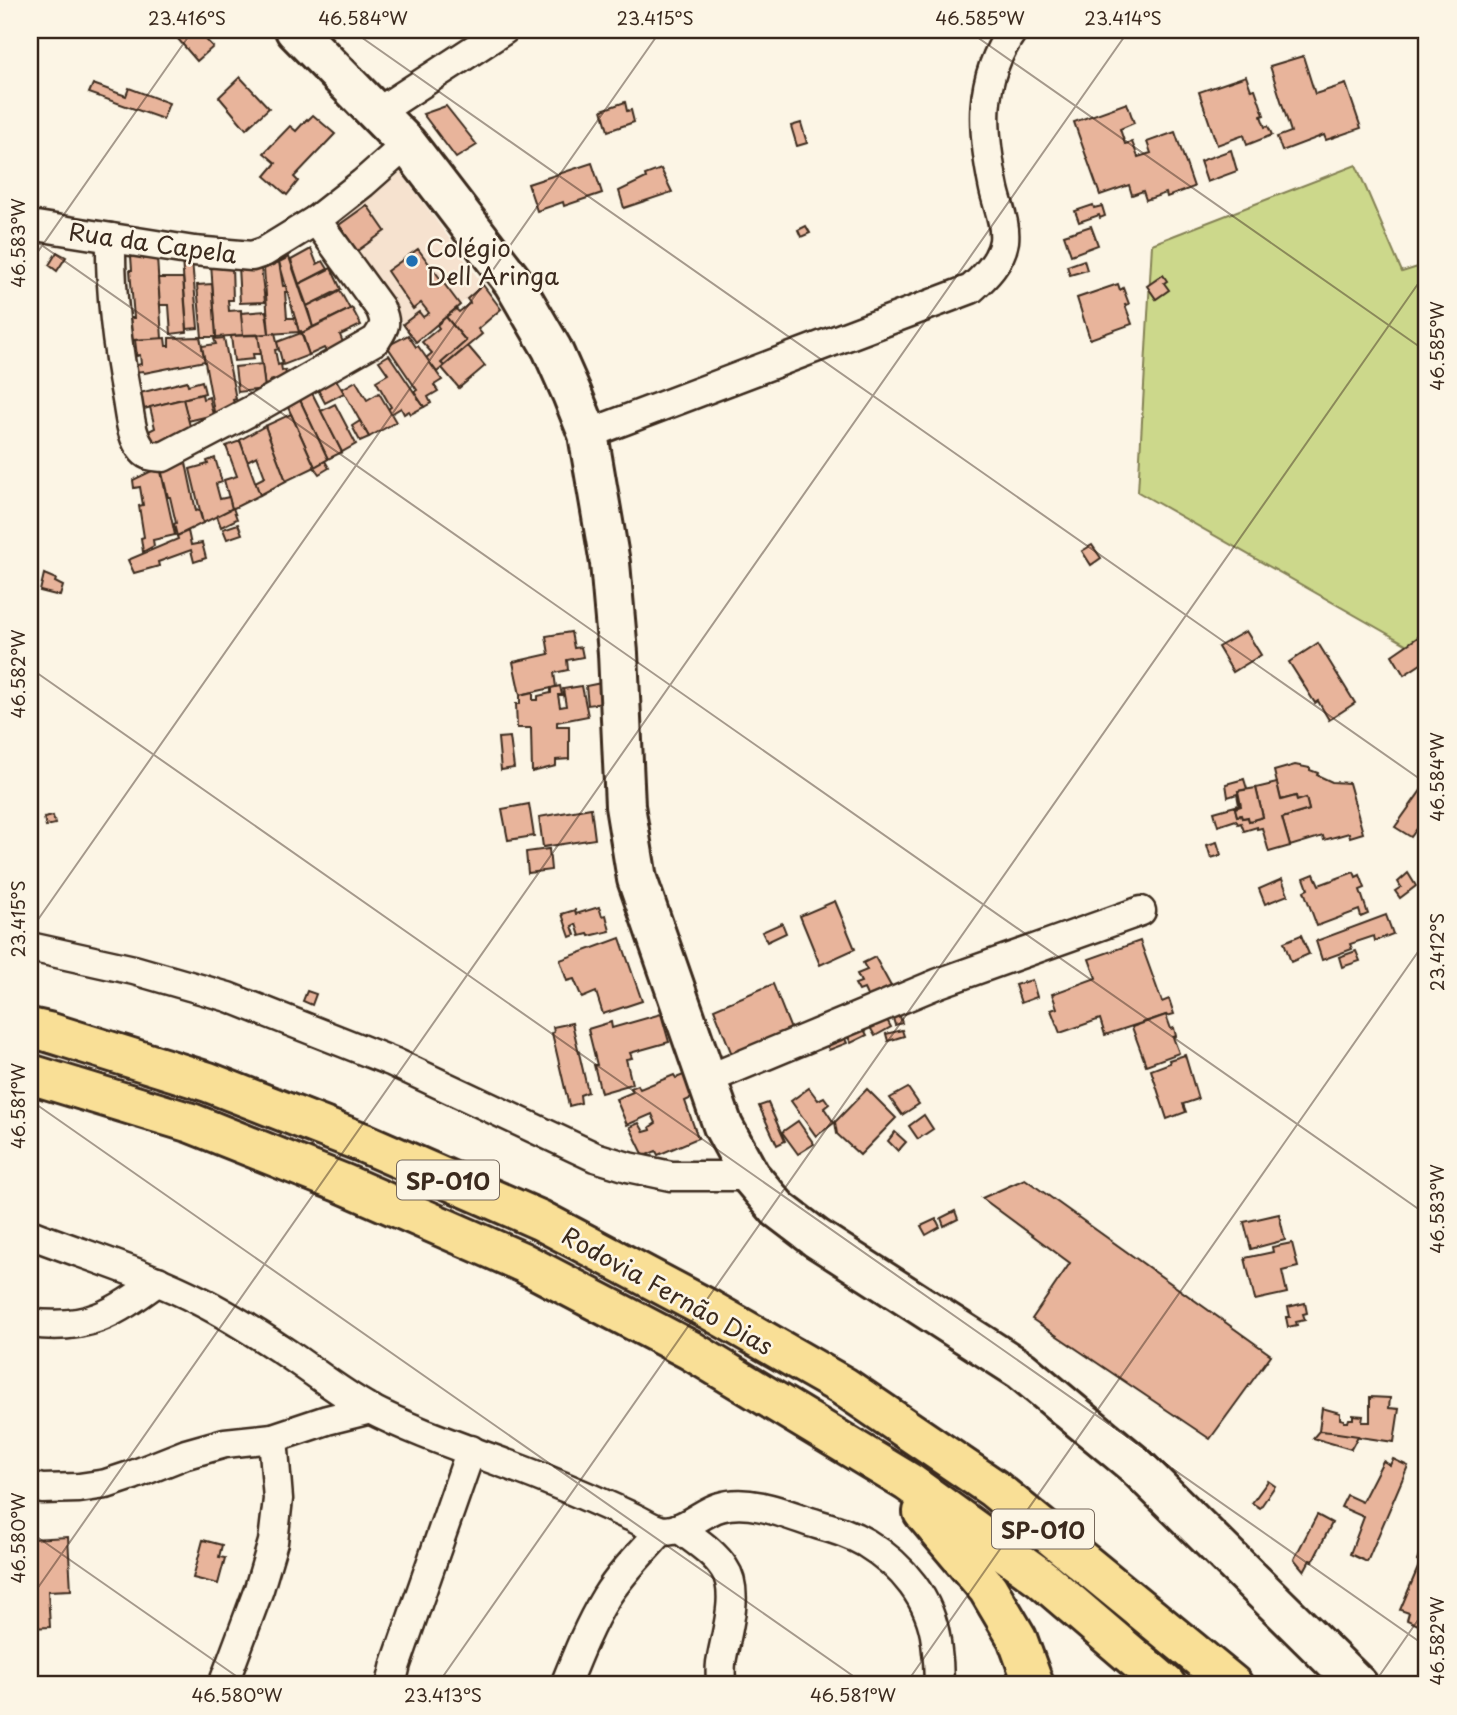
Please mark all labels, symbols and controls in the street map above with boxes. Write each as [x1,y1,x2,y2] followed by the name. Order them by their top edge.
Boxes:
[148,4,226,31] text: 23.416°S
[318,4,408,31] text: 46.584°W
[616,4,694,31] text: 23.415°S
[935,4,1025,31] text: 46.585°W
[1084,4,1162,31] text: 23.414°S
[4,198,31,288] text: 46.583°W
[67,212,239,272] street label: Rua da Capela
[426,229,559,293] place label: Colégio Dell Aringa
[404,253,420,269] marker: Colégio Dell Aringa
[1423,301,1450,391] text: 46.585°W
[4,629,31,718] text: 46.582°W
[1423,732,1450,822] text: 46.584°W
[4,880,31,958] text: 23.415°S
[1423,913,1450,991] text: 23.412°S
[4,1062,31,1149] text: 46.581°W
[397,1161,499,1200] road number: SP-010
[1423,1164,1450,1254] text: 46.583°W
[556,1217,780,1363] street label: Rodovia Fernão Dias
[4,1492,31,1584] text: 46.580°W
[992,1510,1094,1548] road number: SP-010
[1423,1596,1450,1685] text: 46.582°W
[191,1681,283,1708] text: 46.580°W
[404,1681,482,1708] text: 23.413°S
[810,1681,897,1708] text: 46.581°W

